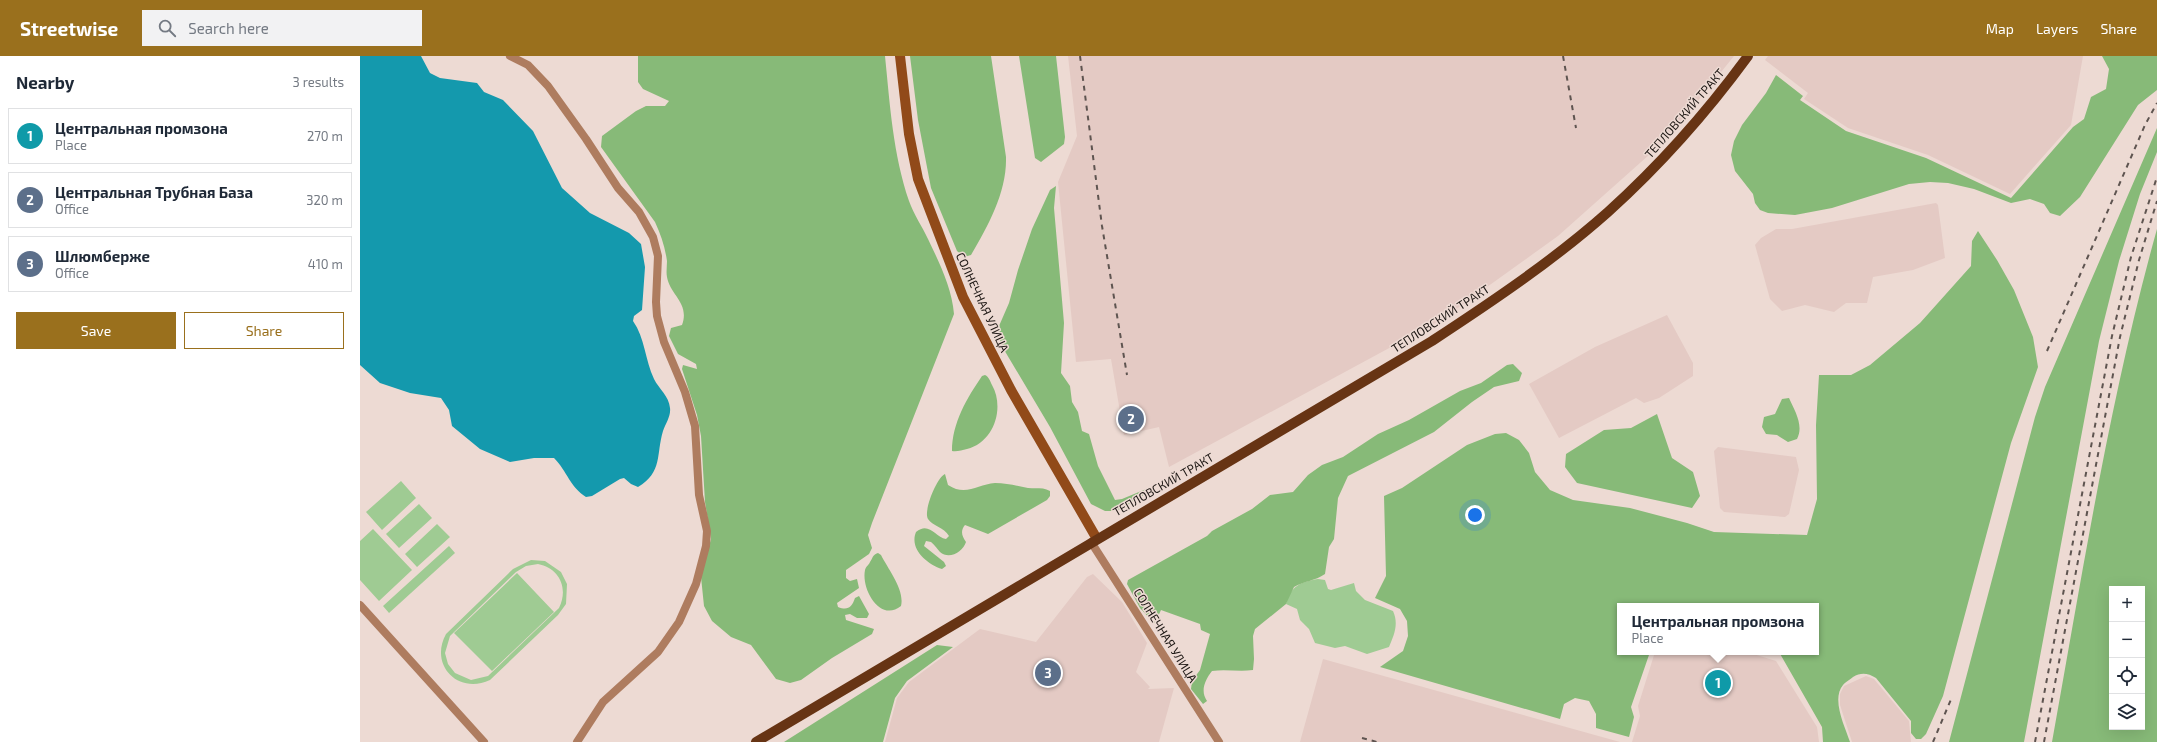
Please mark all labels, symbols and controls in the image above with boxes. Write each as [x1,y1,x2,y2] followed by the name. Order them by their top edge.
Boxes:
[142,10,422,46] search box
[20,17,118,40] text: Streetwise
[156,17,178,39] icon: search
[188,19,269,37] text: Search here
[1986,20,2014,37] text: Map
[2036,20,2078,37] text: Layers
[2100,20,2137,37] text: Share
[1641,65,1727,161] street label: ТЕПЛОВСКИЙ ТРАКТ
[16,72,74,92] text: Nearby
[293,74,344,90] text: 3 results
[55,119,228,137] text: Центральная промзона
[27,128,33,144] text: 1
[307,128,343,144] text: 270 m
[55,137,87,153] text: Place
[55,183,253,201] text: Центральная Трубная База
[26,192,34,208] text: 2
[306,192,343,208] text: 320 m
[55,201,89,217] text: Office
[55,247,150,265] text: Шлюмберже
[954,250,1012,355] street label: СОЛНЕЧНАЯ УЛИЦА
[26,256,34,272] text: 3
[308,256,343,272] text: 410 m
[55,265,89,281] text: Office
[1388,281,1492,355] street label: ТЕПЛОВСКИЙ ТРАКТ
[16,312,176,349] button: Save
[184,312,344,349] button: Share
[1118,404,1144,434] pin: 2
[1110,449,1216,519] street label: ТЕПЛОВСКИЙ ТРАКТ
[1465,505,1485,525] your location
[1131,585,1201,685] street label: СОЛНЕЧНАЯ УЛИЦА
[2109,586,2145,730] map controls
[2109,586,2145,622] button: +
[1617,603,1819,655] popup
[1632,612,1804,630] text: Центральная промзона
[2109,622,2145,658] button: −
[1632,630,1663,646] text: Place
[1035,658,1061,688] pin: 3
[2109,658,2145,694] button: locate
[1705,668,1731,698] pin: 1
[2109,694,2145,730] button: layers

